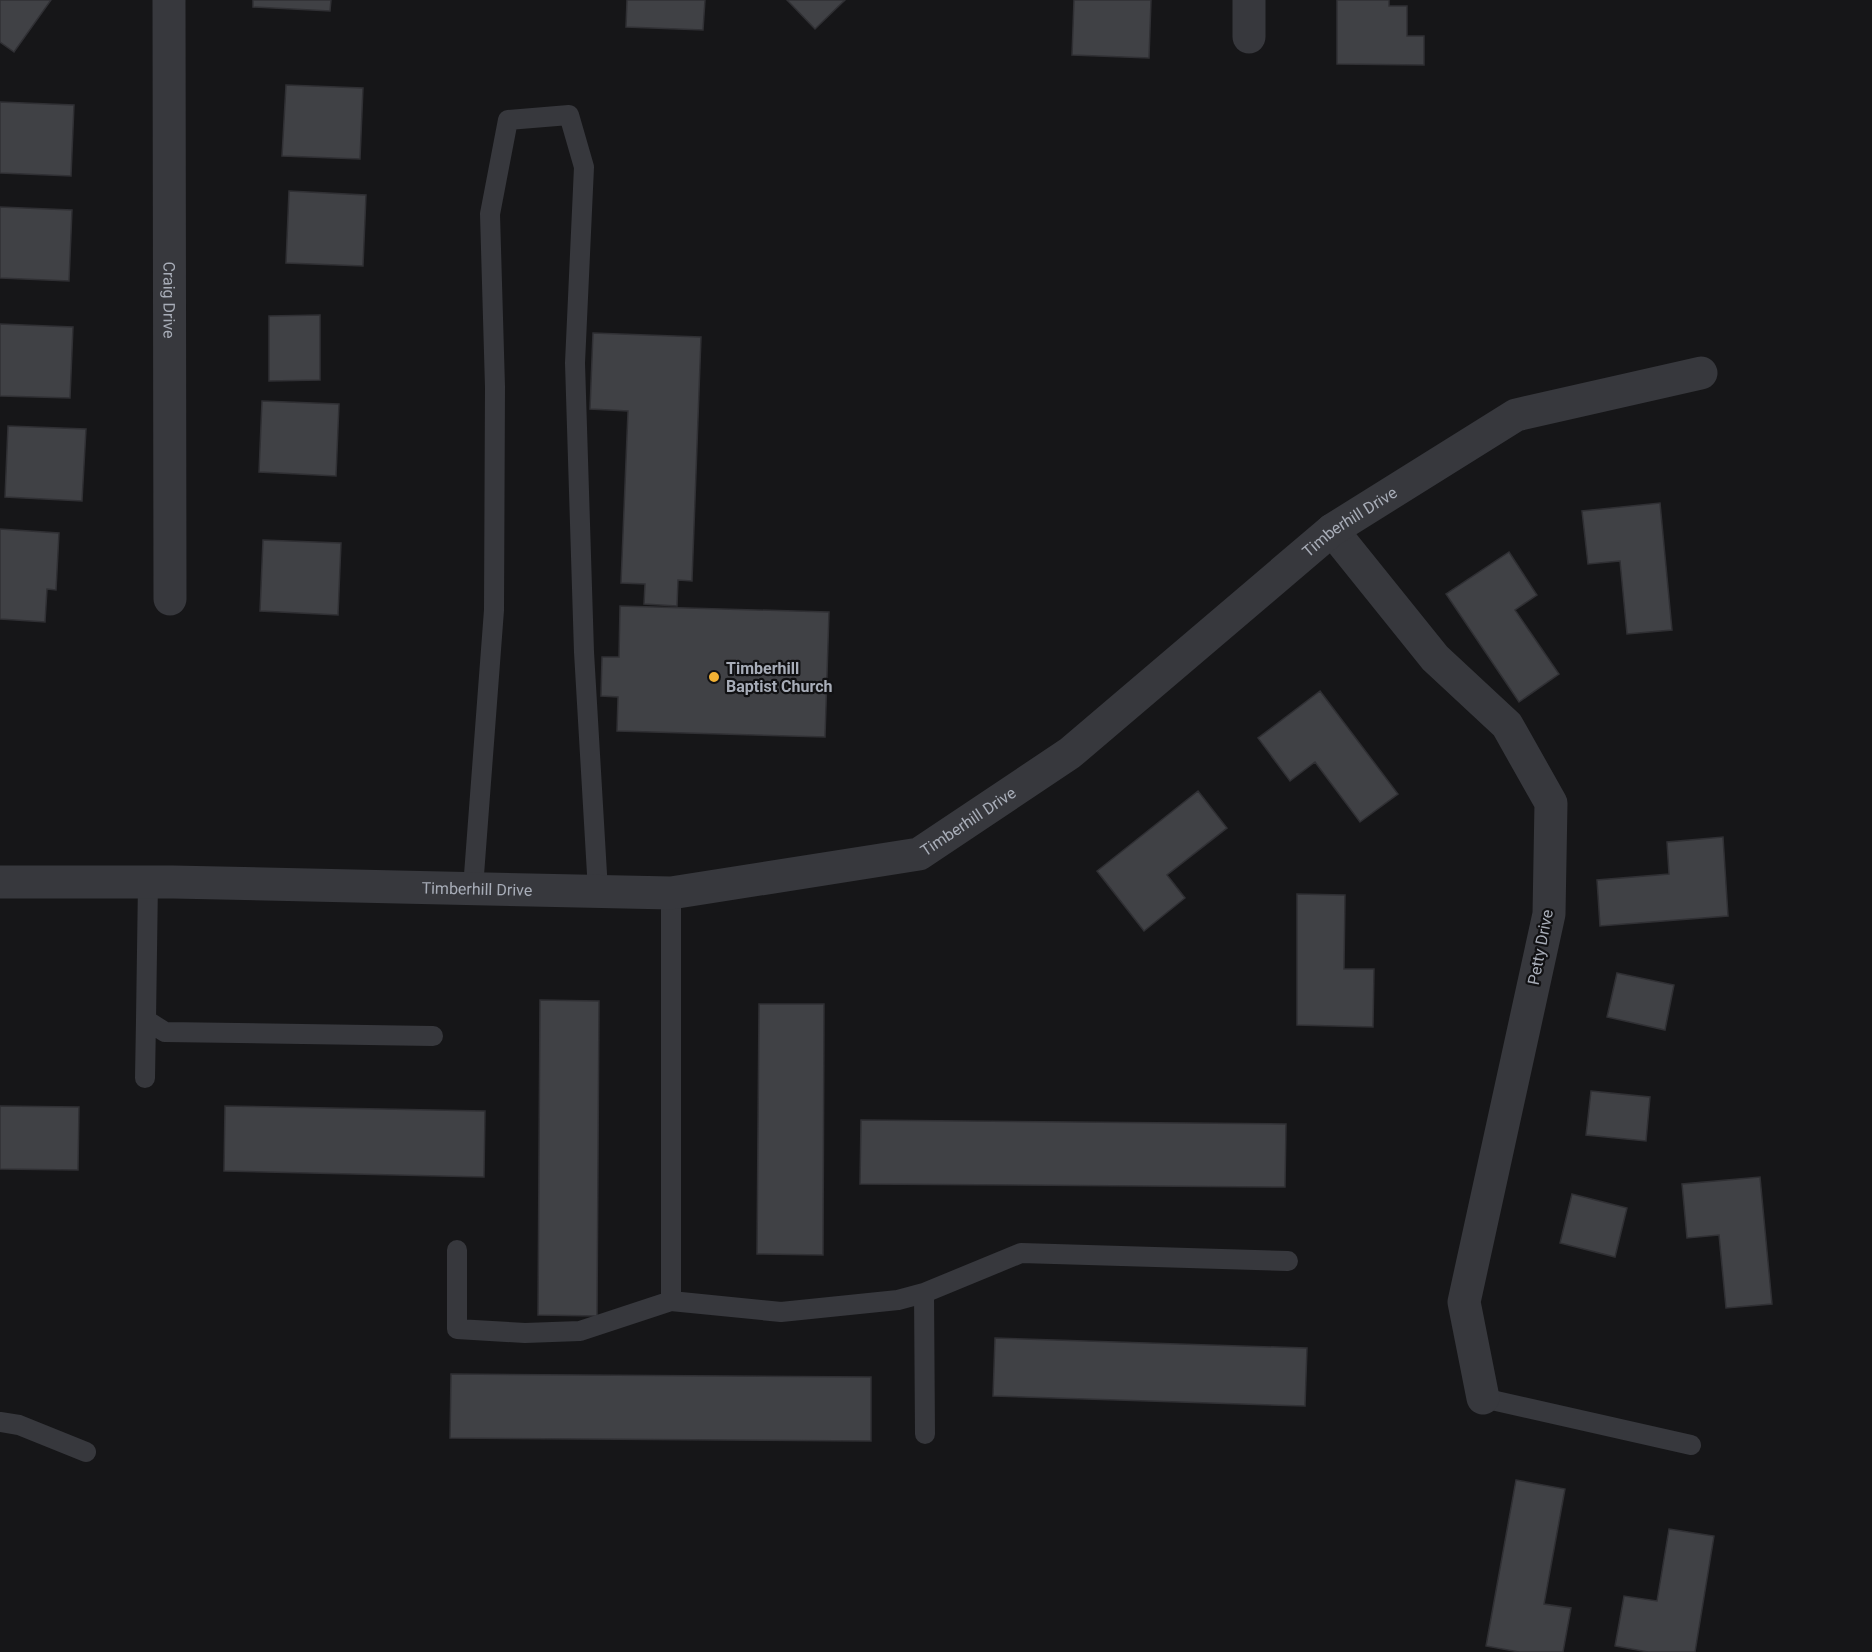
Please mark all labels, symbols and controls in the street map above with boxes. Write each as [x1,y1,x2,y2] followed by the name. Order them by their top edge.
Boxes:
[159,261,179,339] street label: Craig Drive
[1299,483,1400,561] street label: Timberhill Drive
[726,659,832,696] place label: Timberhill Baptist Church
[707,670,721,684] marker: Timberhill Baptist Church
[917,783,1019,860] street label: Timberhill Drive
[421,878,532,900] street label: Timberhill Drive
[1524,908,1557,986] street label: Petty Drive

